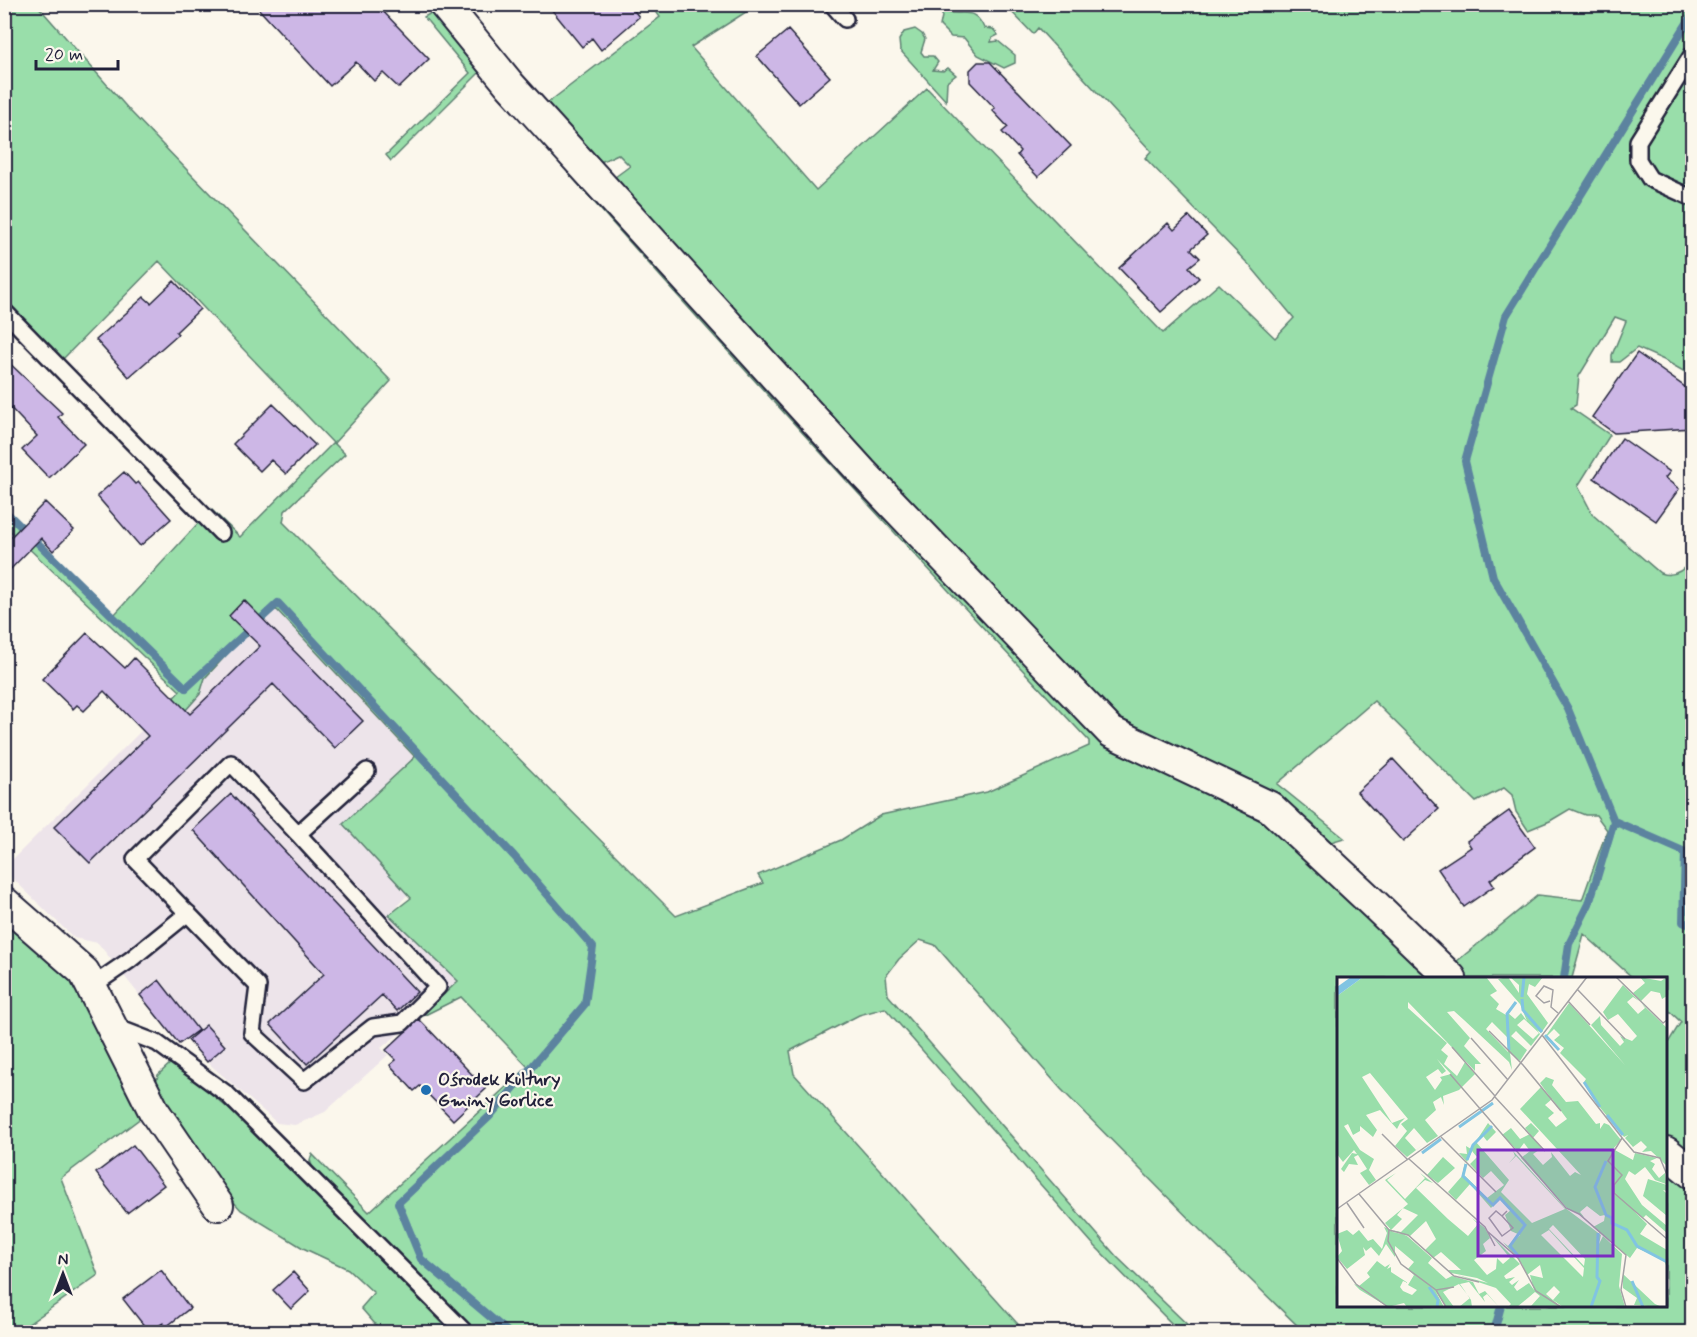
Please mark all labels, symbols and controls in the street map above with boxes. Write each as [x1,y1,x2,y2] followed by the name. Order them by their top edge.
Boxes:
[36,33,118,71] scale bar
[45,43,83,67] text: 20 m
[1337,977,1667,1307] inset map
[438,1068,560,1113] place label: Ośrodek Kultury Gminy Gorlice
[419,1083,433,1097] marker: Ośrodek Kultury Gminy Gorlice
[33,1244,93,1304] north arrow
[58,1250,68,1271] text: N

